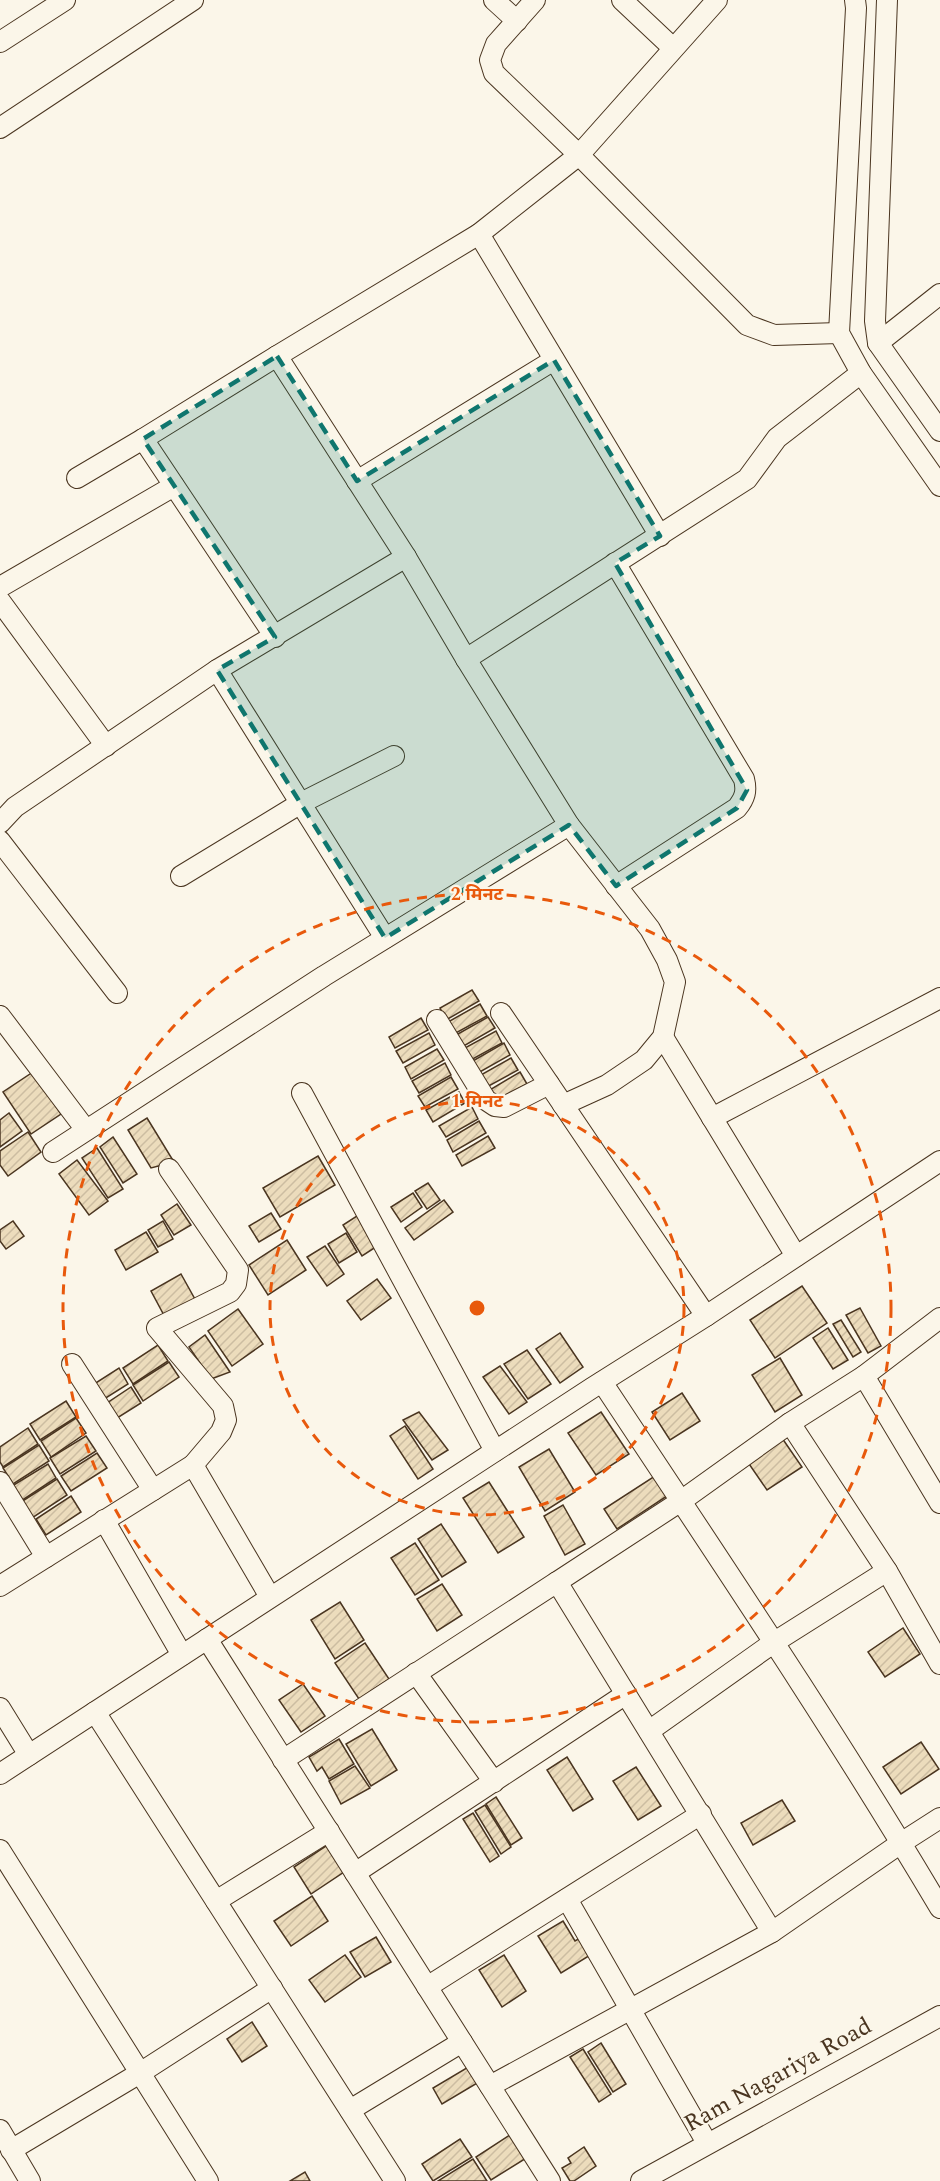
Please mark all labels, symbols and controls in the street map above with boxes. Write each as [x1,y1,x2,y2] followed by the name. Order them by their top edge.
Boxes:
[451,881,504,908] text: 2 मिनट
[451,1088,504,1115] text: 1 मिनट
[467,1298,487,1318] centre of rings
[677,2008,879,2142] street label: Ram Nagariya Road

